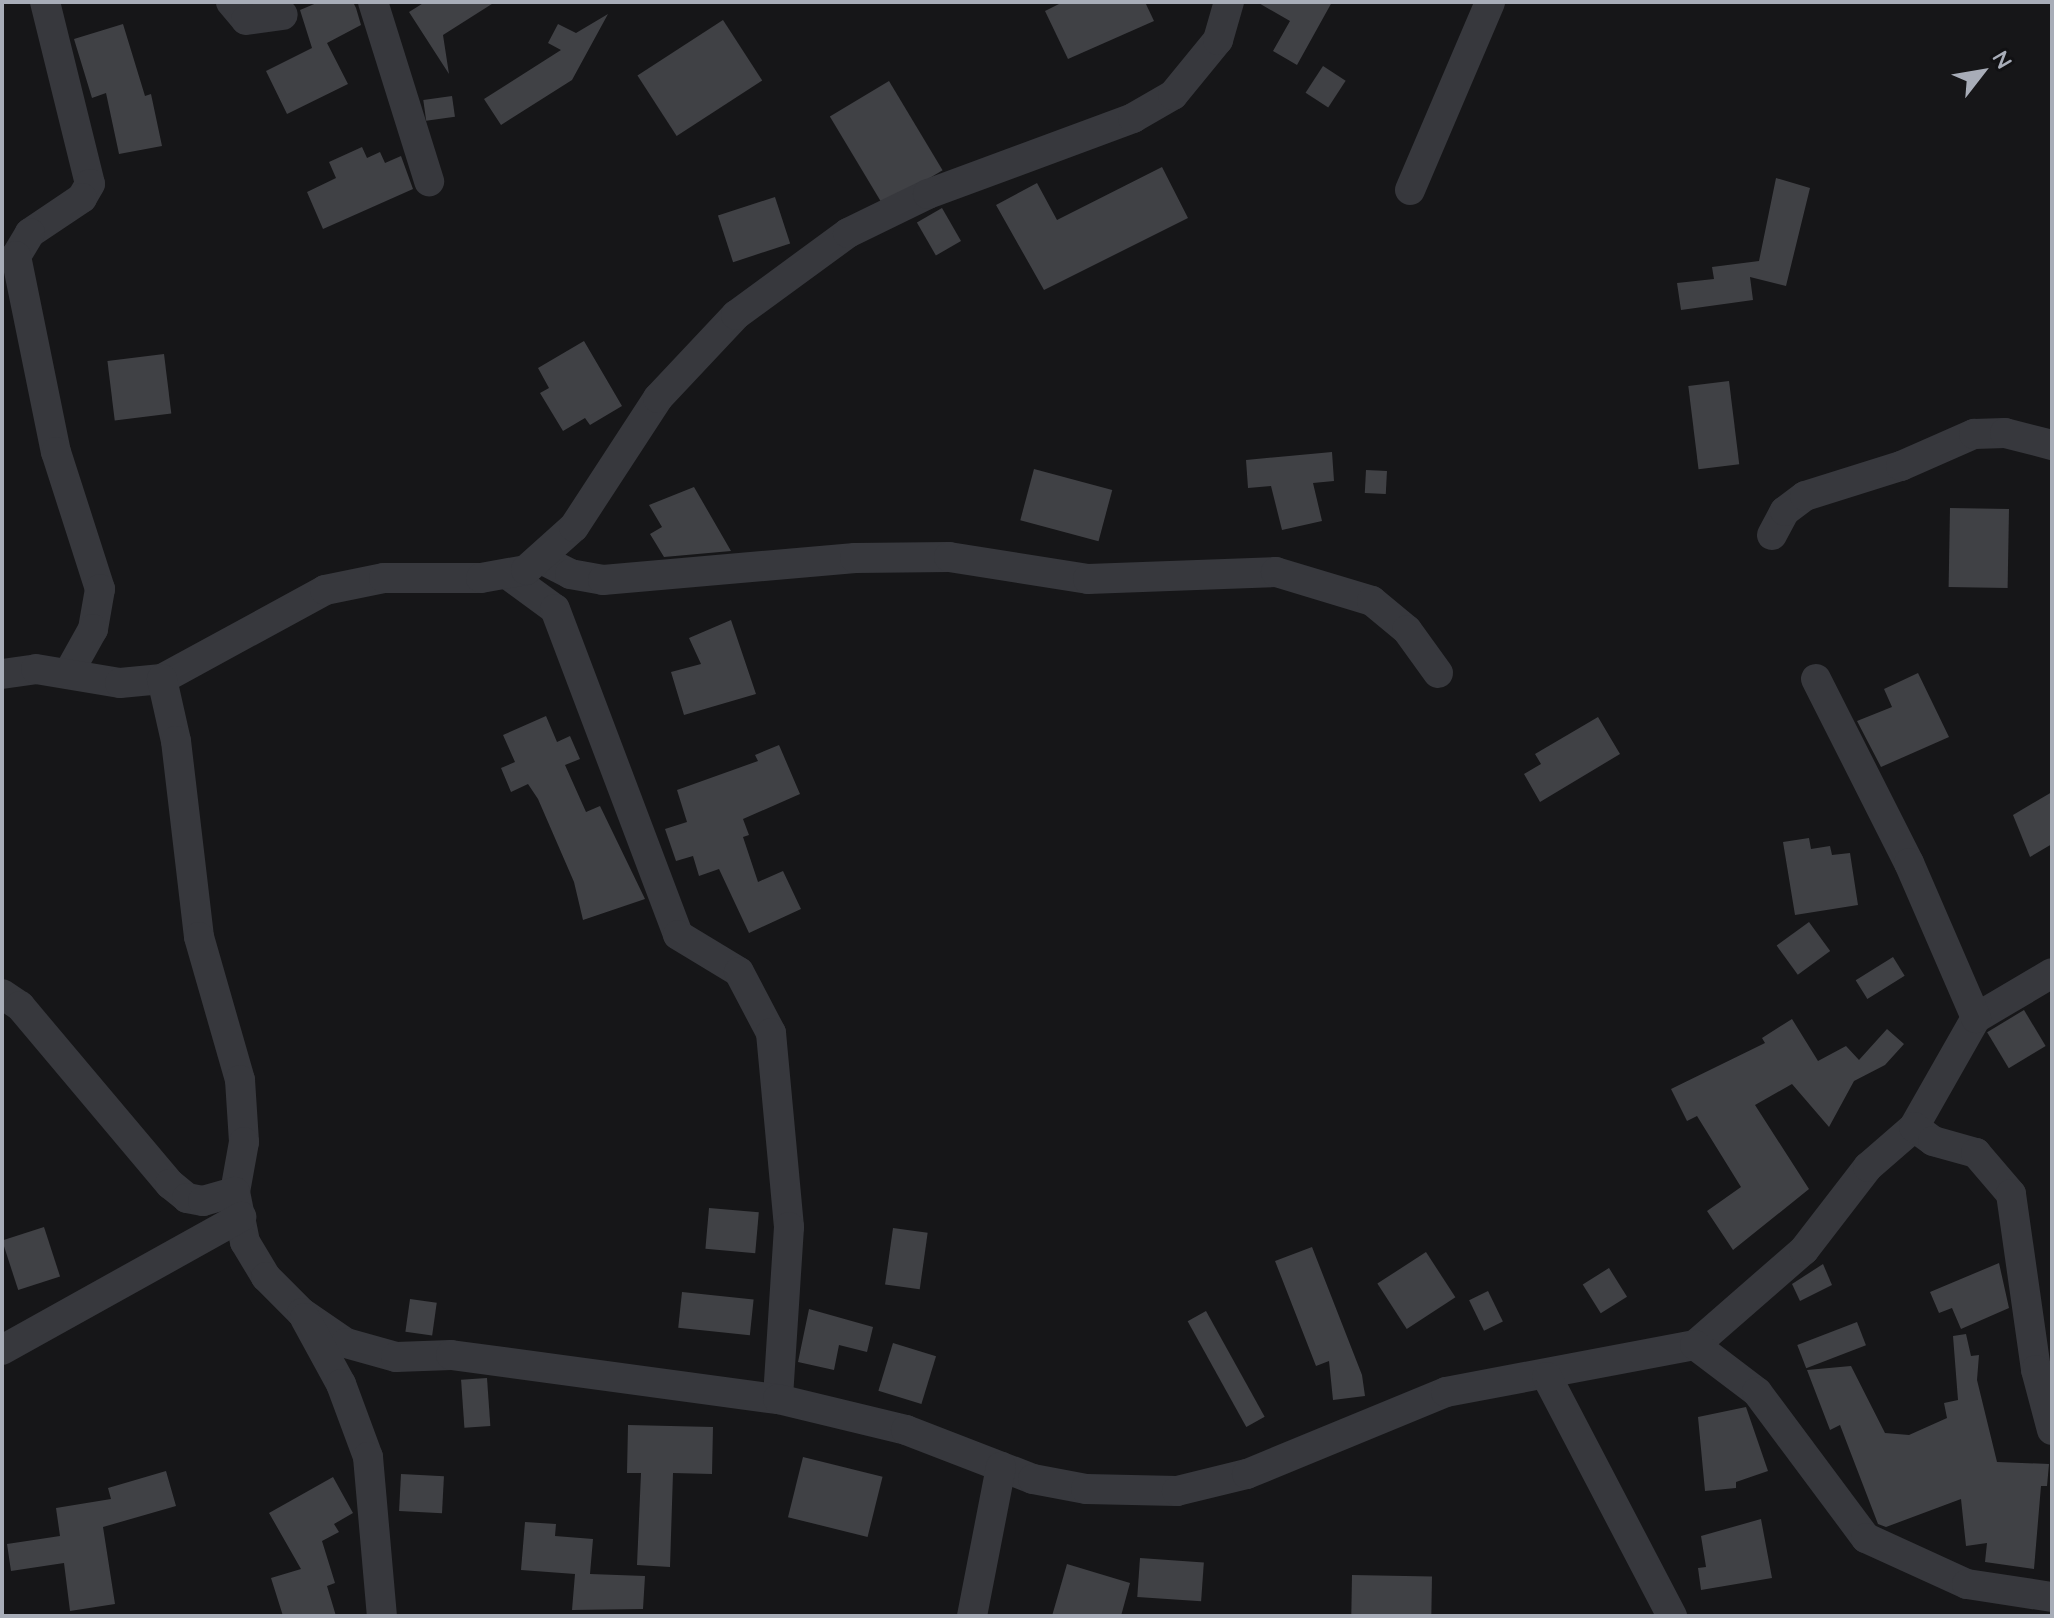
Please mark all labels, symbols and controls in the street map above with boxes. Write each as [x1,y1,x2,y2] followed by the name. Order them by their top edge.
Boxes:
[1942,32,2022,112] north arrow
[1986,45,2019,74] text: N

